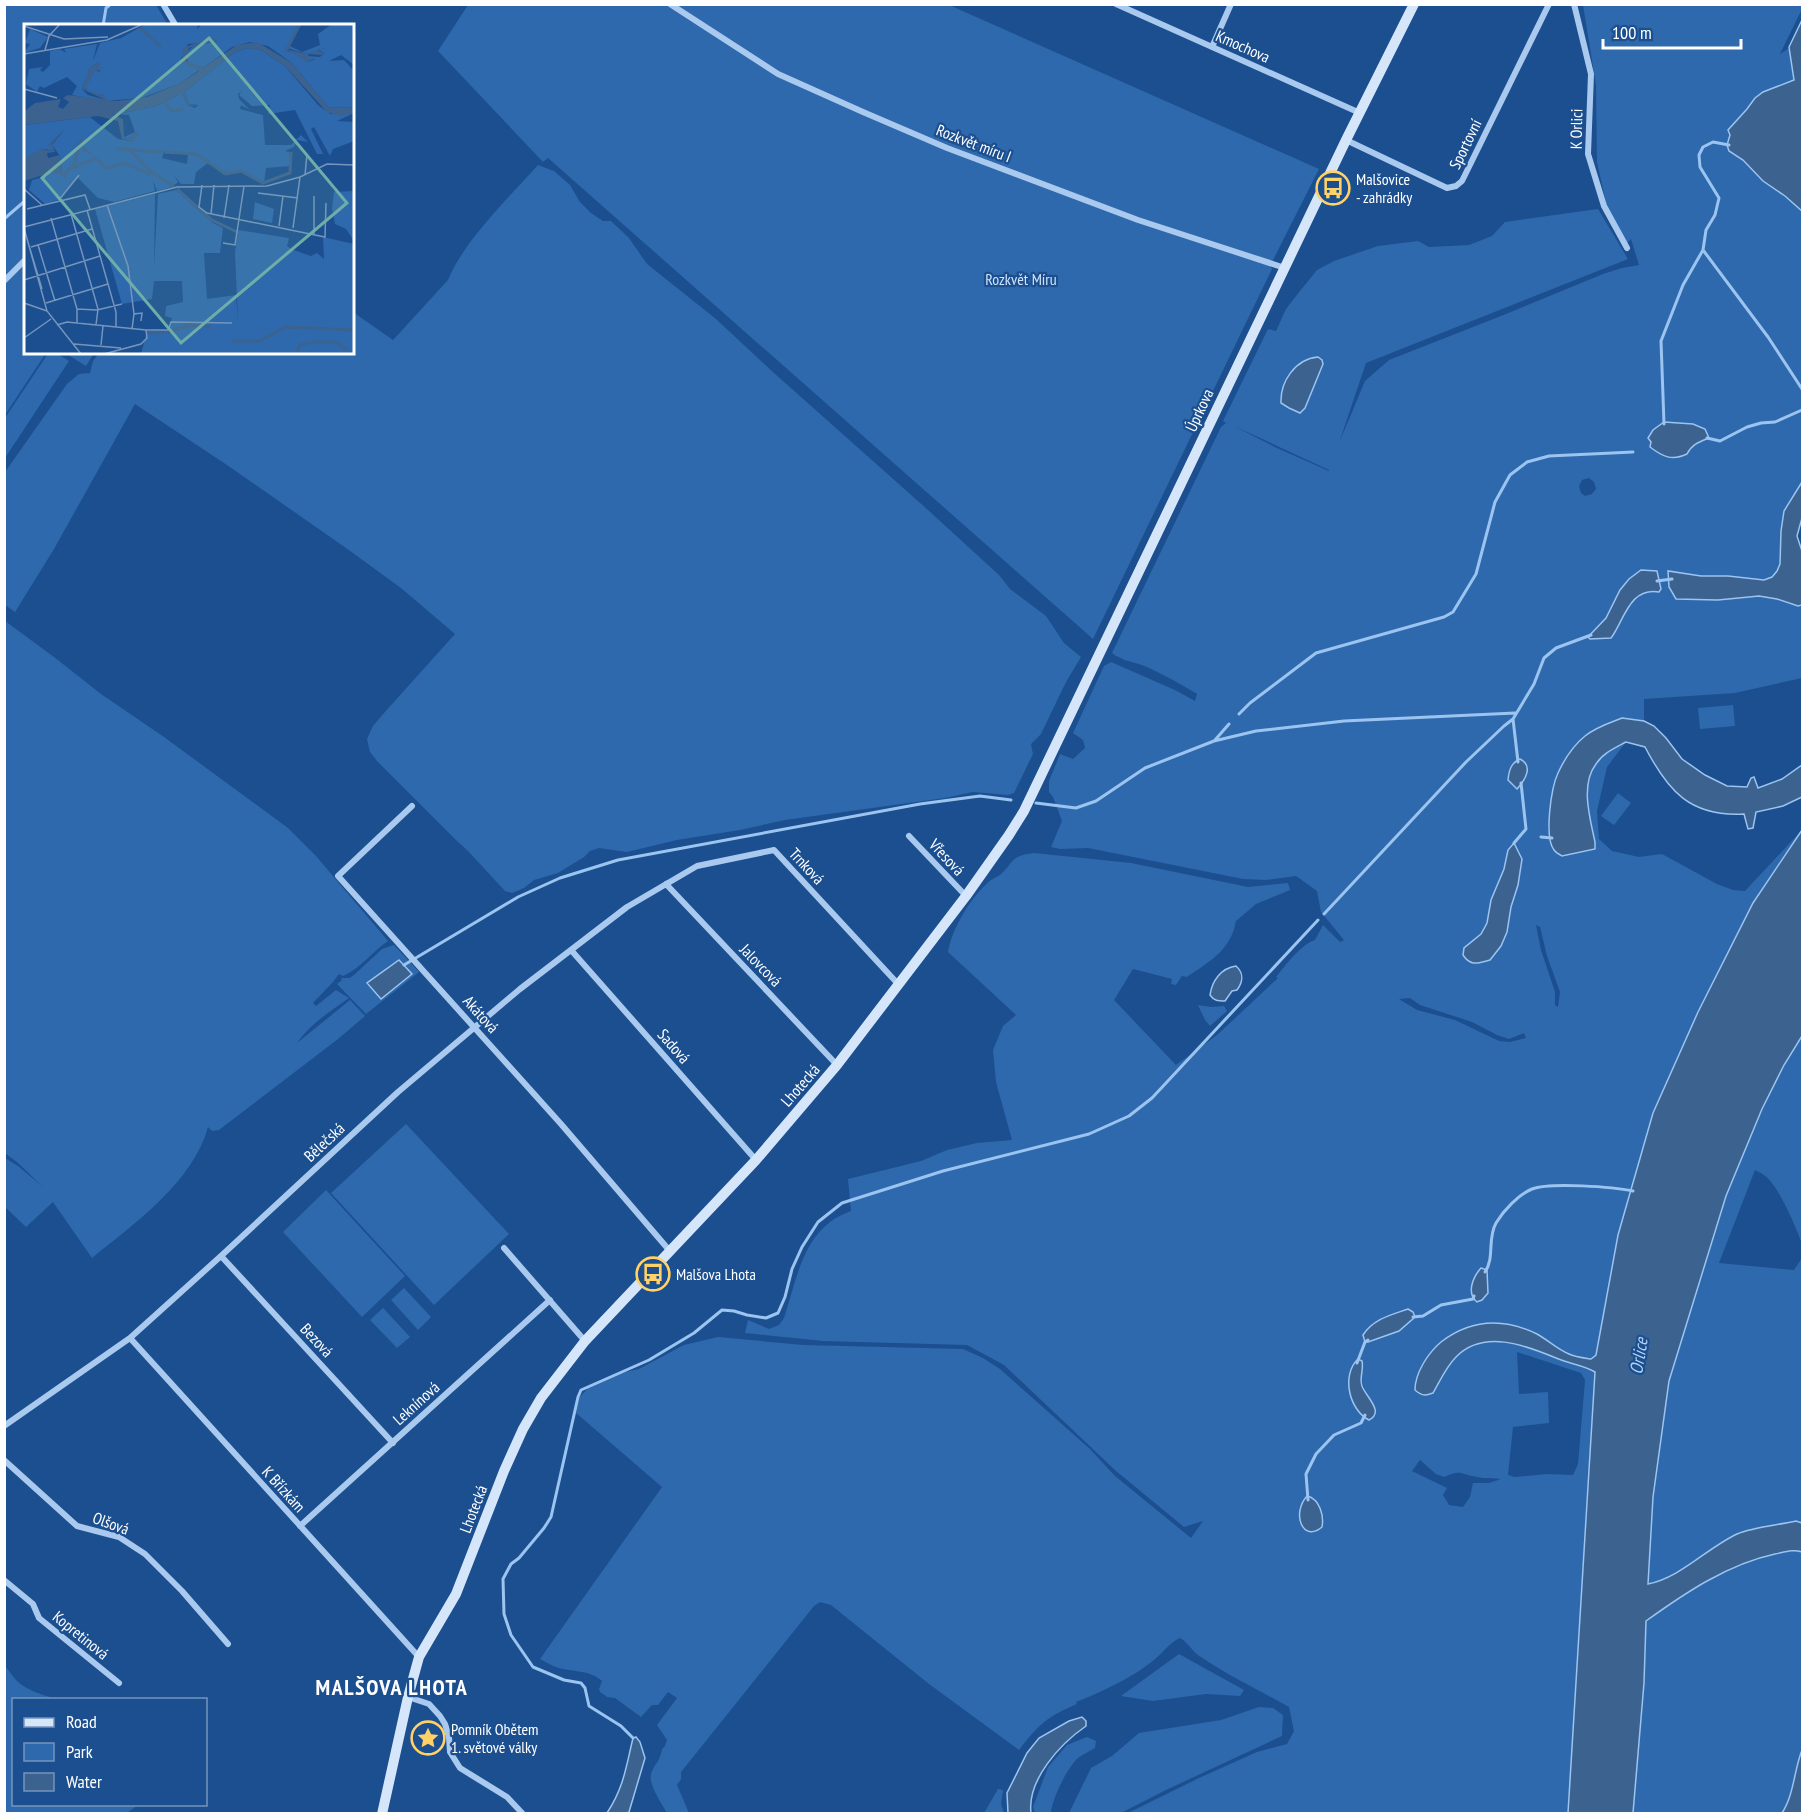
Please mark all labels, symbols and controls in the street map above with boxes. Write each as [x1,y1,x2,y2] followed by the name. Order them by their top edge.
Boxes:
[1603,12,1741,50] scale bar
[1612,21,1652,44] text: 100 m
[24,24,354,354] inset map
[1213,25,1273,67] street label: Kmochova
[1566,109,1586,149] street label: K Orlici
[1444,115,1486,172] street label: Sportovní
[934,120,1014,166] street label: Rozkvět míru I
[1356,169,1412,207] place label: Malšovice - zahrádky
[1315,170,1351,206] bus stop icon: Malšovice - zahrádky
[985,269,1057,289] park label: Rozkvět Míru
[1180,385,1218,435] street label: Úprkova
[924,834,969,880] street label: Vřesová
[785,844,829,888] street label: Trnková
[735,939,786,991] street label: Jalovcová
[459,991,503,1037] street label: Akátová
[653,1025,695,1067] street label: Sadová
[776,1060,824,1110] street label: Lhotecká
[300,1118,348,1166] street label: Bělečská
[635,1256,671,1292] bus stop icon: Malšova Lhota
[676,1264,756,1284] place label: Malšova Lhota
[296,1319,338,1361] street label: Bezová
[1624,1335,1653,1376] water label: Orlice
[389,1377,443,1429] street label: Leknínová
[258,1462,310,1516] street label: K Břízkám
[455,1482,491,1536] street label: Lhotecká
[90,1507,132,1539] street label: Olšová
[49,1606,113,1664] street label: Kopretinová
[316,1673,468,1701] district label: MALŠOVA LHOTA
[12,1698,207,1806] legend
[66,1710,97,1733] text: Road
[451,1719,538,1757] place label: Pomník Obětem 1. světové války
[410,1720,446,1756] place icon: Pomník Obětem 1. světové války
[66,1740,93,1763] text: Park
[66,1770,102,1793] text: Water

